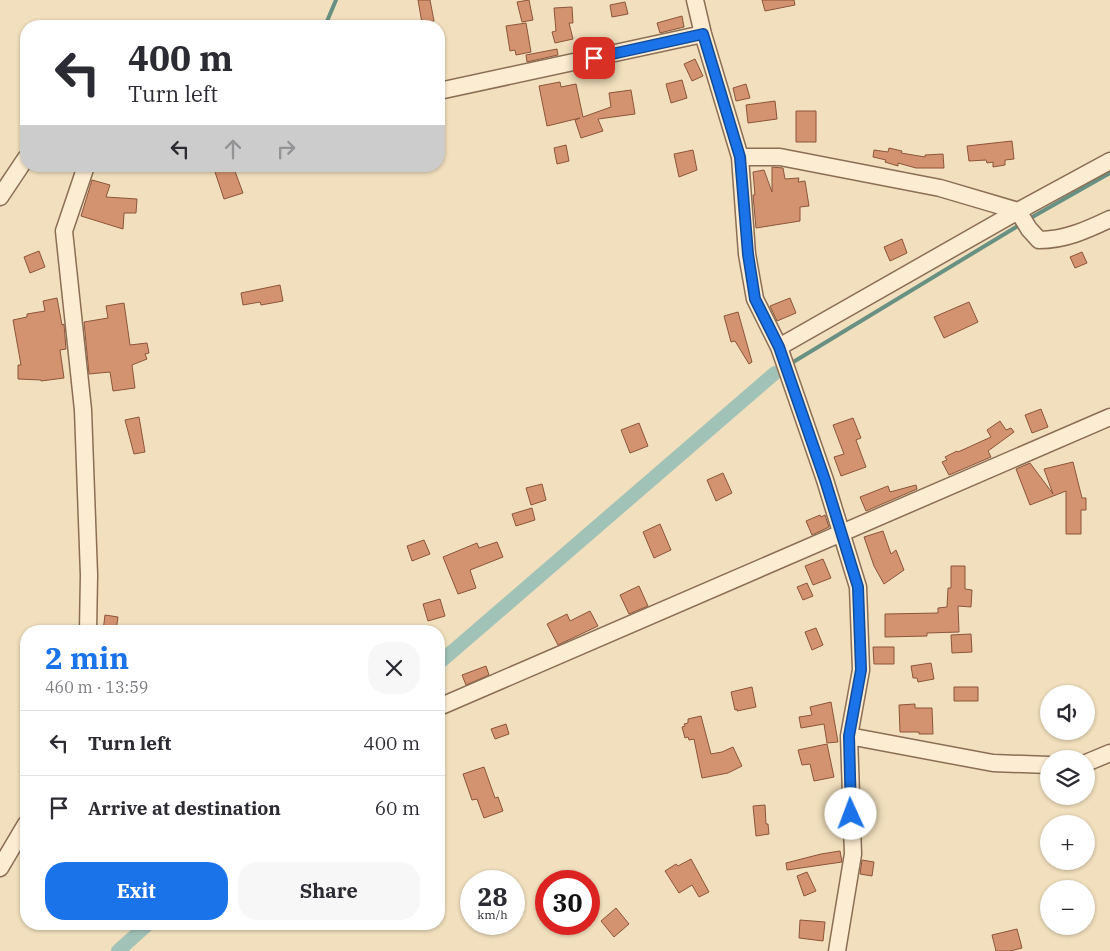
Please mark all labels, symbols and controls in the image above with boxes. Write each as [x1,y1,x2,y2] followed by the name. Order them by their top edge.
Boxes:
[128,35,233,81] text: 400 m
[573,37,615,79] pin
[45,40,110,105] icon: left
[580,44,608,72] icon: arrive
[128,79,218,108] text: Turn left
[166,135,194,163] icon: left
[219,135,247,163] icon: ahead
[272,135,300,163] icon: right
[45,638,129,677] text: 2 min
[368,642,420,694] button: close
[45,677,148,697] text: 460 m · 13:59
[1040,685,1095,935] map controls
[1040,685,1095,740] button: sound
[45,729,73,757] icon: left
[88,731,171,755] text: Turn left
[363,731,420,755] text: 400 m
[1040,750,1095,805] button: layers
[824,787,876,839] position arrow
[45,794,73,822] icon: arrive
[88,796,281,820] text: Arrive at destination
[375,796,420,820] text: 60 m
[1040,815,1095,870] button: +
[45,862,228,920] button: Exit
[238,862,420,920] button: Share
[535,870,600,935] speed limit sign: 30
[477,880,508,913] text: 28
[1040,880,1095,935] button: −
[477,907,508,922] text: km/h

